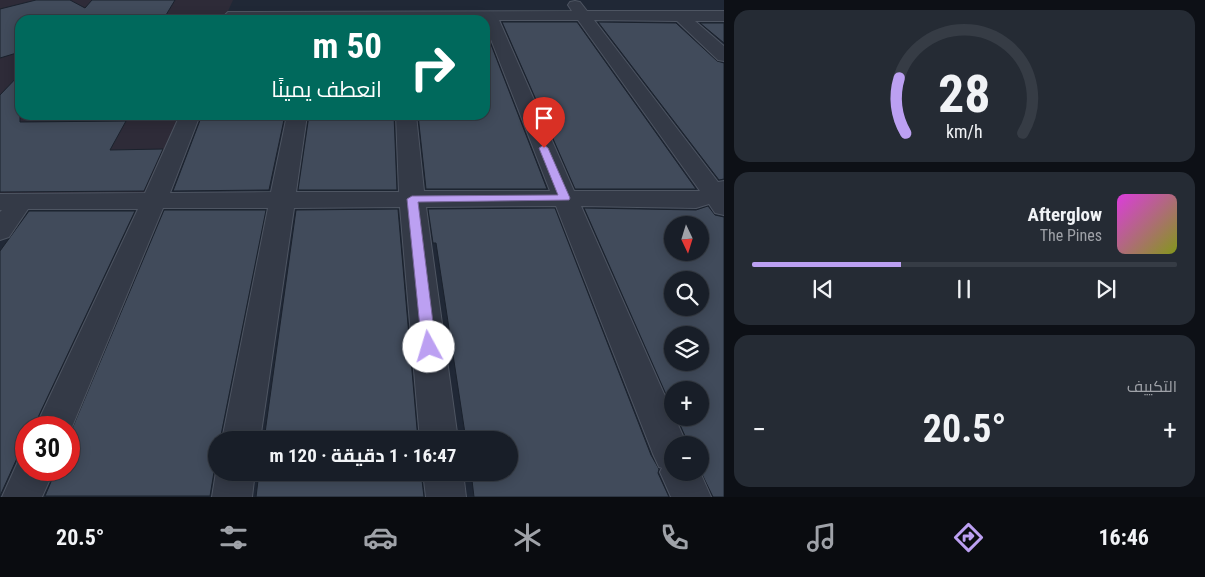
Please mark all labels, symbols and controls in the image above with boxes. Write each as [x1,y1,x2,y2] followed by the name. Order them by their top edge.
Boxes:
[313,26,382,67] text: 50 m
[400,35,465,100] icon: right
[938,64,991,125] text: 28
[271,77,382,102] text: انعطف يمينًا
[523,97,565,148] pin
[530,104,558,132] icon: arrive
[946,121,983,142] text: km/h
[1028,203,1102,226] text: Afterglow
[664,216,709,261] north arrow
[664,216,709,481] map controls
[1040,226,1102,245] text: The Pines
[664,271,709,316] button: search
[809,275,837,303] icon: previous
[950,275,978,303] icon: pause
[1092,275,1120,303] icon: next
[402,320,454,372] position arrow
[664,326,709,371] button: layers
[1127,377,1177,396] text: التكييف
[664,381,709,426] button: +
[923,407,1006,451] text: 20.5°
[752,413,766,446] text: −
[1163,413,1177,446] text: +
[15,416,80,481] speed limit sign: 30
[664,436,709,481] button: −
[270,444,456,467] text: 16:47 · 1 دقيقة · 120 m
[216,520,251,555] icon: filters
[363,520,398,555] icon: car
[510,520,545,555] icon: climate
[657,520,692,555] icon: phone
[804,520,839,555] icon: music
[951,520,986,555] icon: directions
[56,525,104,550] text: 20.5°
[1099,525,1149,550] text: 16:46

